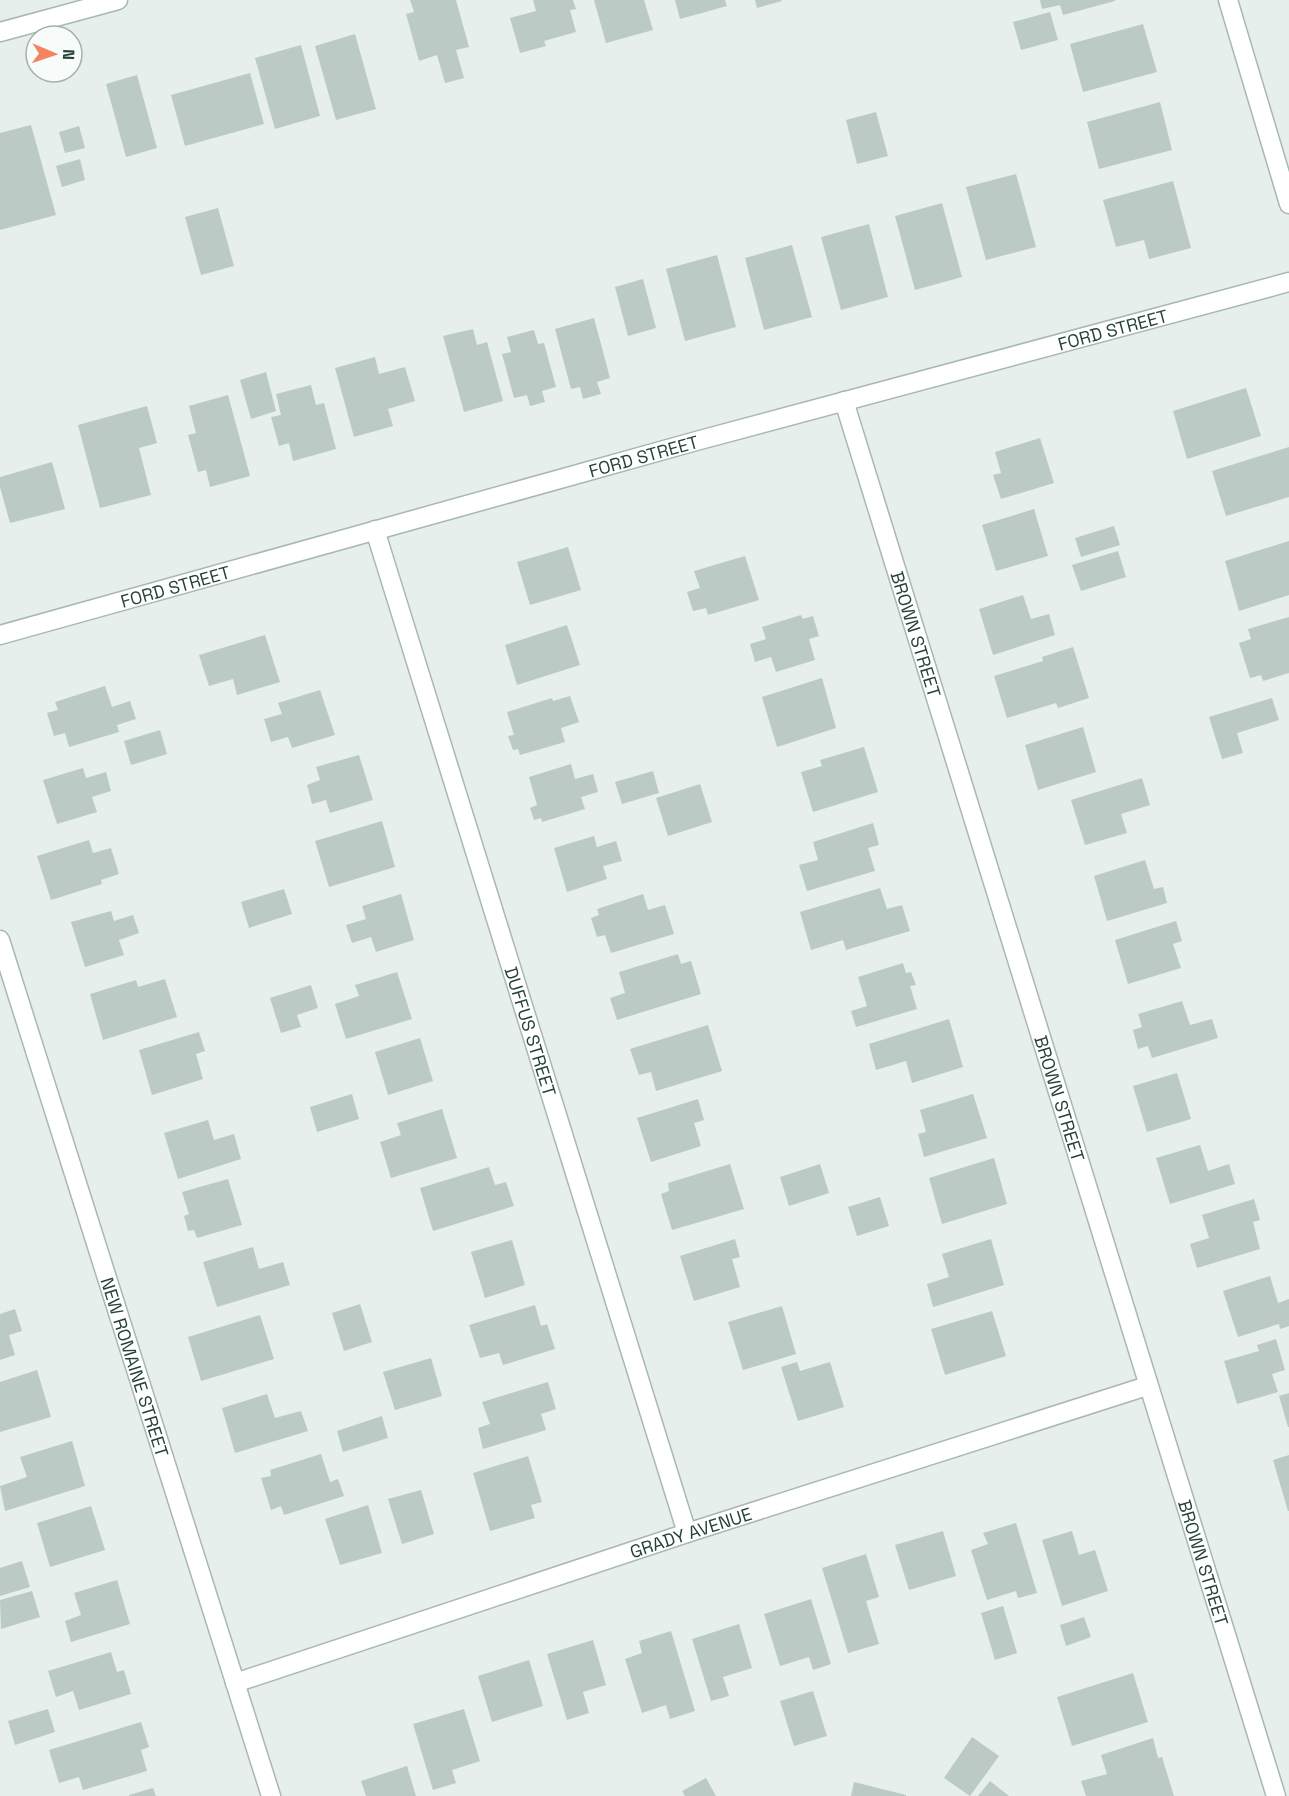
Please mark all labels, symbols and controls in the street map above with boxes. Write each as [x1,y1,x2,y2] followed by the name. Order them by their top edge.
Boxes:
[24,24,84,84] north arrow
[58,49,79,60] text: N
[1055,303,1171,355] street label: FORD STREET
[586,429,701,482] street label: FORD STREET
[118,560,233,612] street label: FORD STREET
[886,568,947,700] street label: BROWN STREET
[500,964,562,1099] street label: DUFFUS STREET
[1030,1032,1090,1165] street label: BROWN STREET
[96,1274,175,1460] street label: NEW ROMAINE STREET
[1173,1497,1234,1629] street label: BROWN STREET
[627,1502,755,1563] street label: GRADY AVENUE

